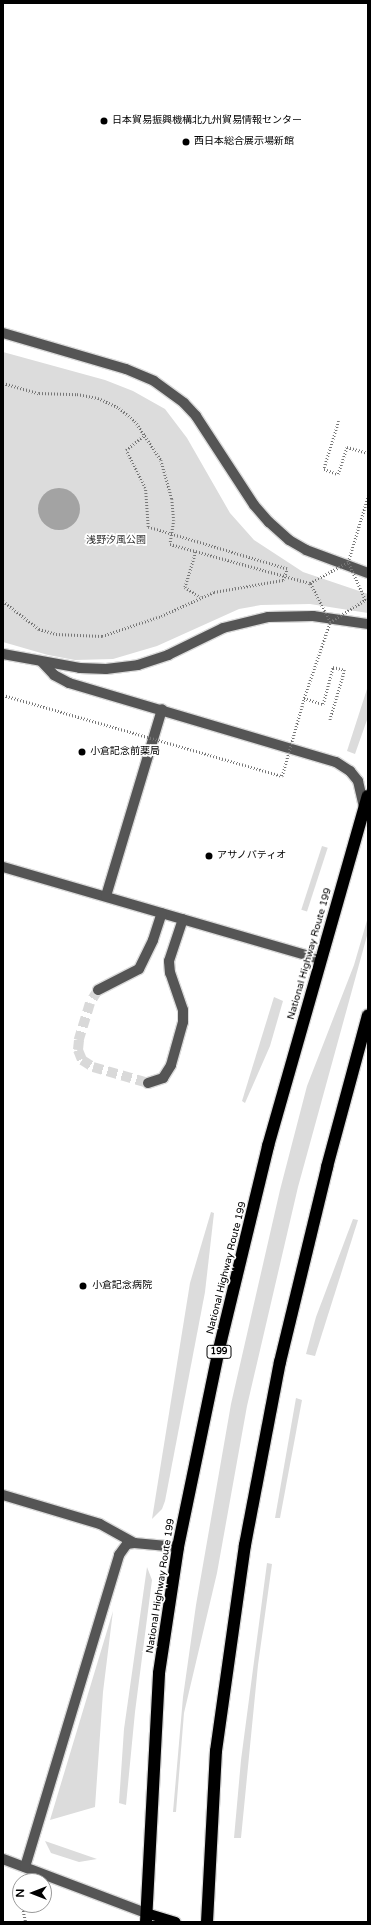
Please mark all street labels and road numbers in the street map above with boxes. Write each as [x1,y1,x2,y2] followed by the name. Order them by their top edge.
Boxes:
[285,887,335,1021] street label: National Highway Route 199
[205,1200,249,1336] street label: National Highway Route 199
[206,1345,232,1359] road number: 199
[144,1518,178,1654] street label: National Highway Route 199

